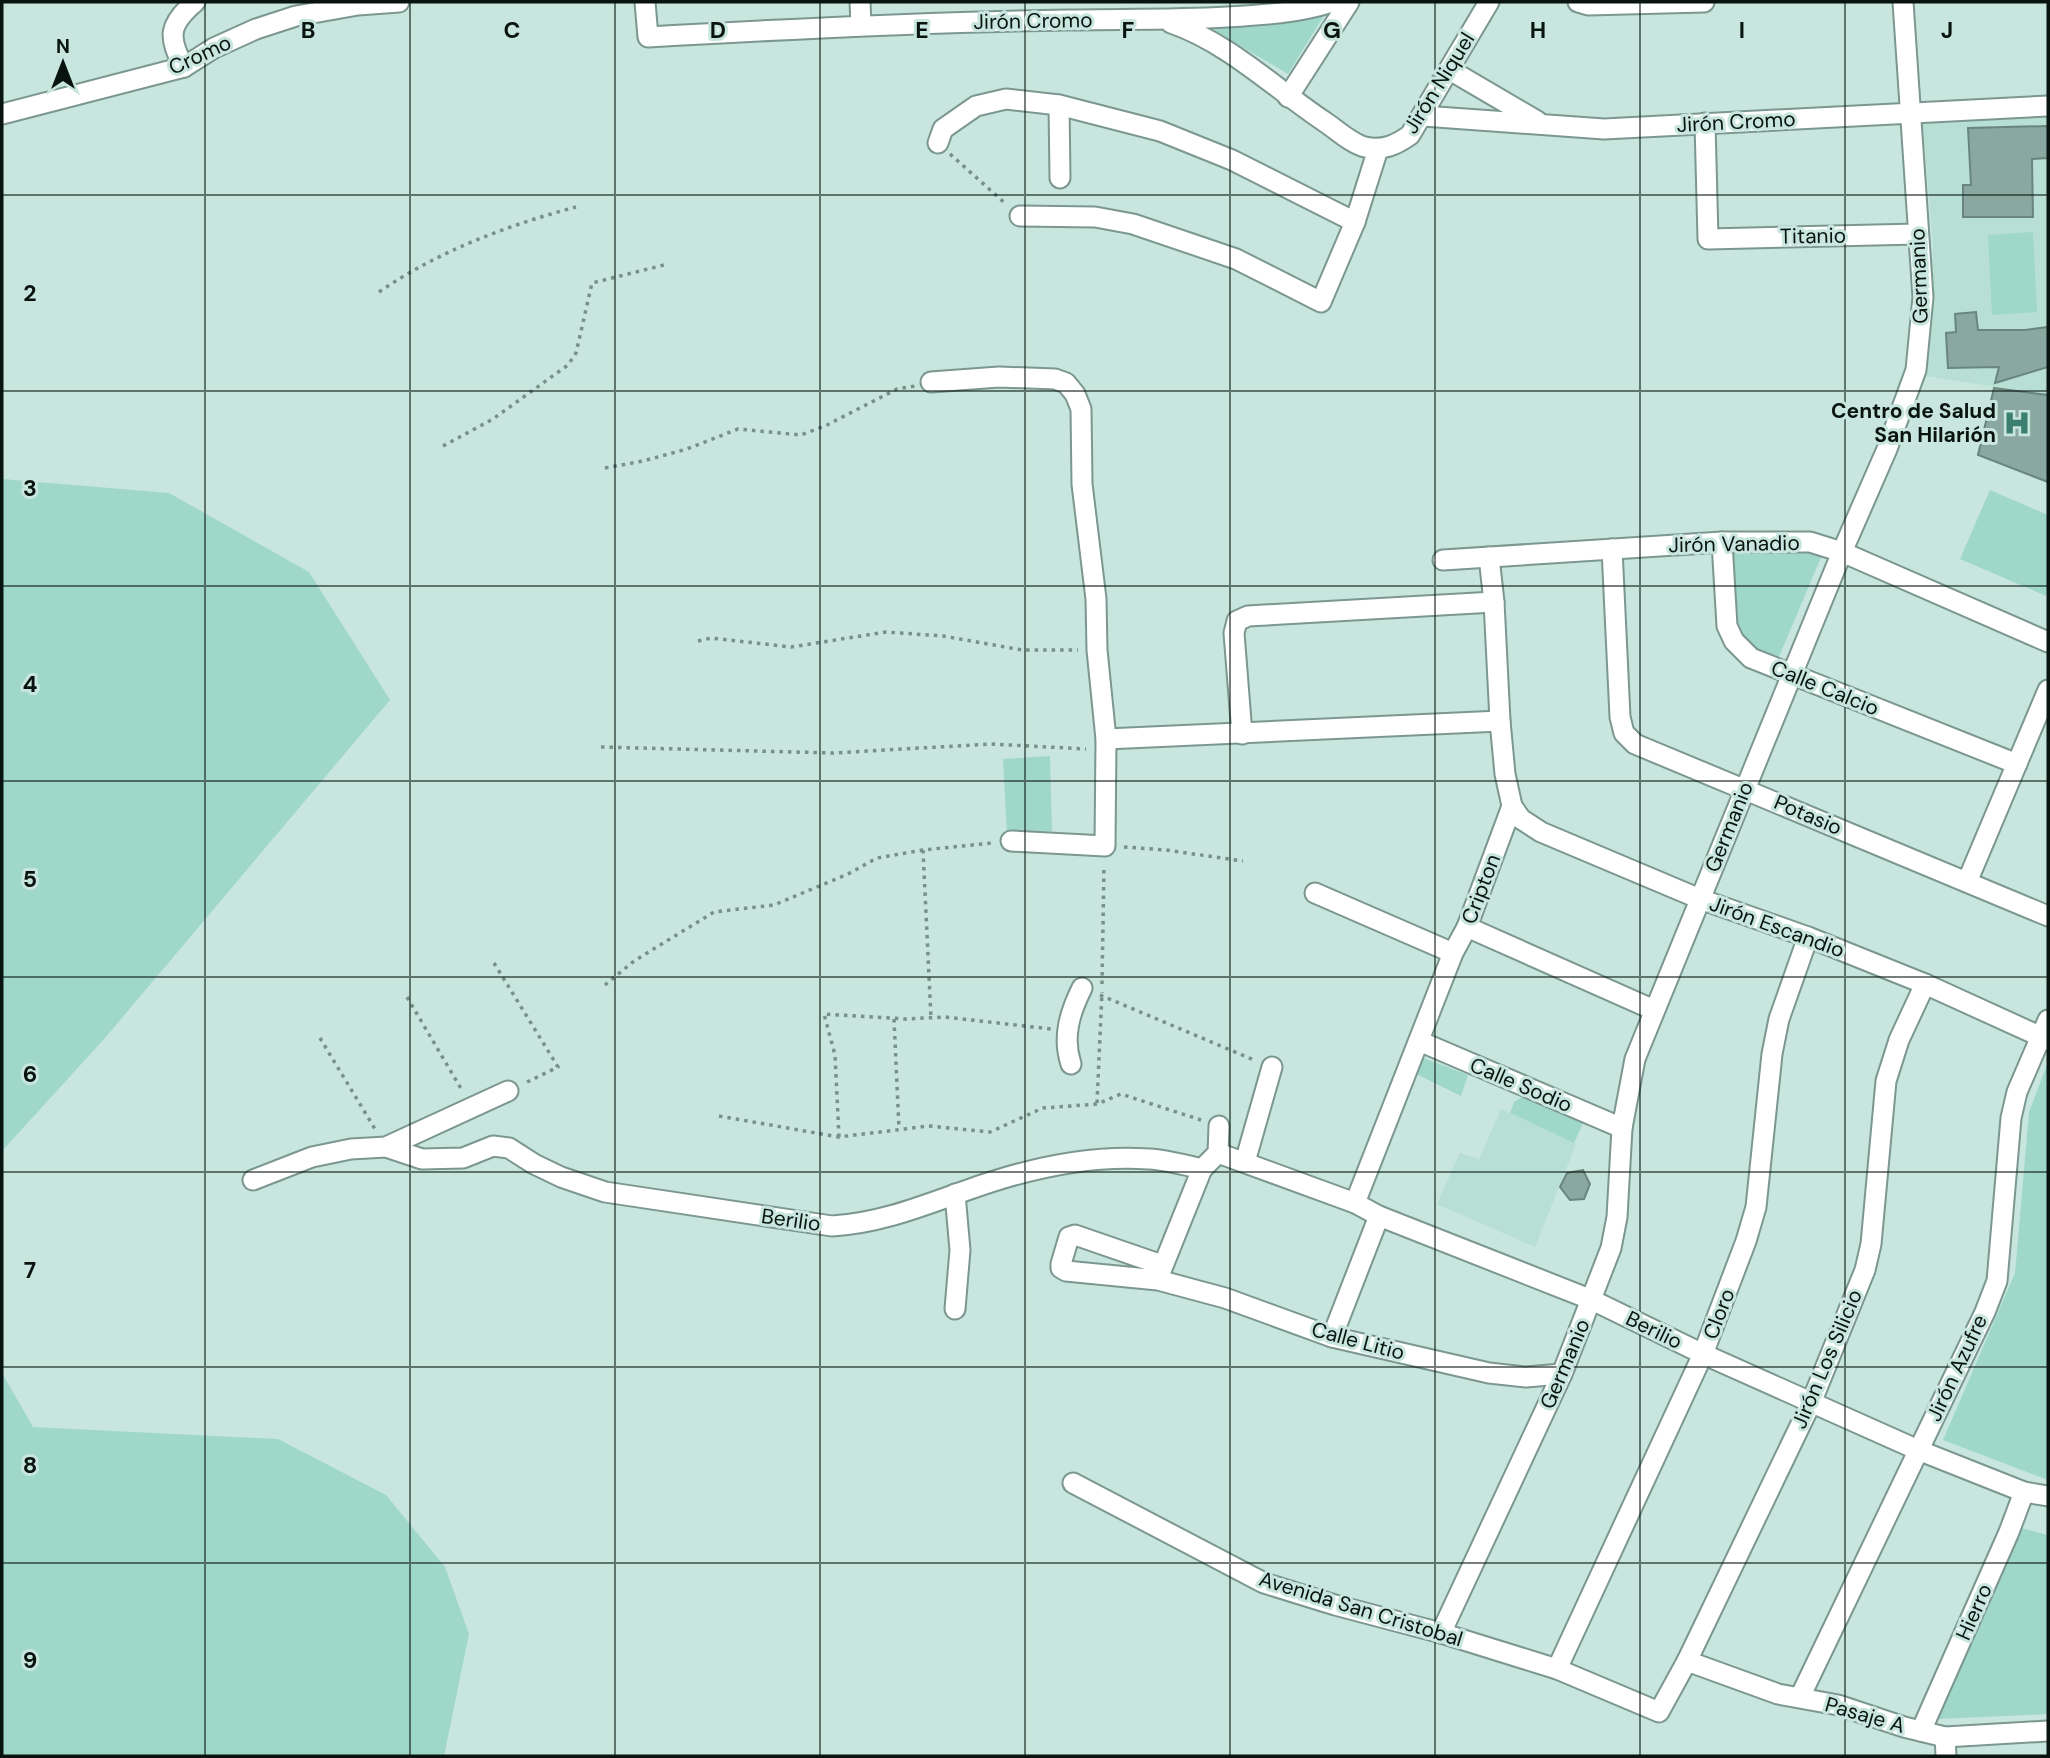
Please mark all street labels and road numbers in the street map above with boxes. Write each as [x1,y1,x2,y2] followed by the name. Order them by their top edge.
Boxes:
[973,6,1093,36] street label: Jirón Cromo
[1397,27,1481,139] street label: Jirón Niquel
[164,28,236,82] street label: Cromo
[1676,105,1796,139] street label: Jirón Cromo
[1780,221,1846,251] street label: Titanio
[1903,228,1935,324] street label: Germanio
[1668,529,1800,559] street label: Jirón Vanadio
[1767,654,1883,722] street label: Calle Calcio
[1698,778,1760,876] street label: Germanio
[1770,788,1846,842] street label: Potasio
[1455,850,1507,928] street label: Cripton
[1706,890,1848,964] street label: Jirón Escandio
[1466,1051,1576,1119] street label: Calle Sodio
[760,1202,822,1238] street label: Berilio
[1697,1285,1741,1343] street label: Cloro
[1785,1285,1869,1433] street label: Jirón Los Silicio
[1621,1304,1687,1356] street label: Berilio
[1920,1310,1994,1426] street label: Jirón Azufre
[1308,1315,1408,1367] street label: Calle Litio
[1533,1315,1597,1413] street label: Germanio
[1256,1565,1466,1653] street label: Avenida San Cristobal
[1949,1579,1999,1645] street label: Hierro
[1822,1690,1908,1740] street label: Pasaje A

